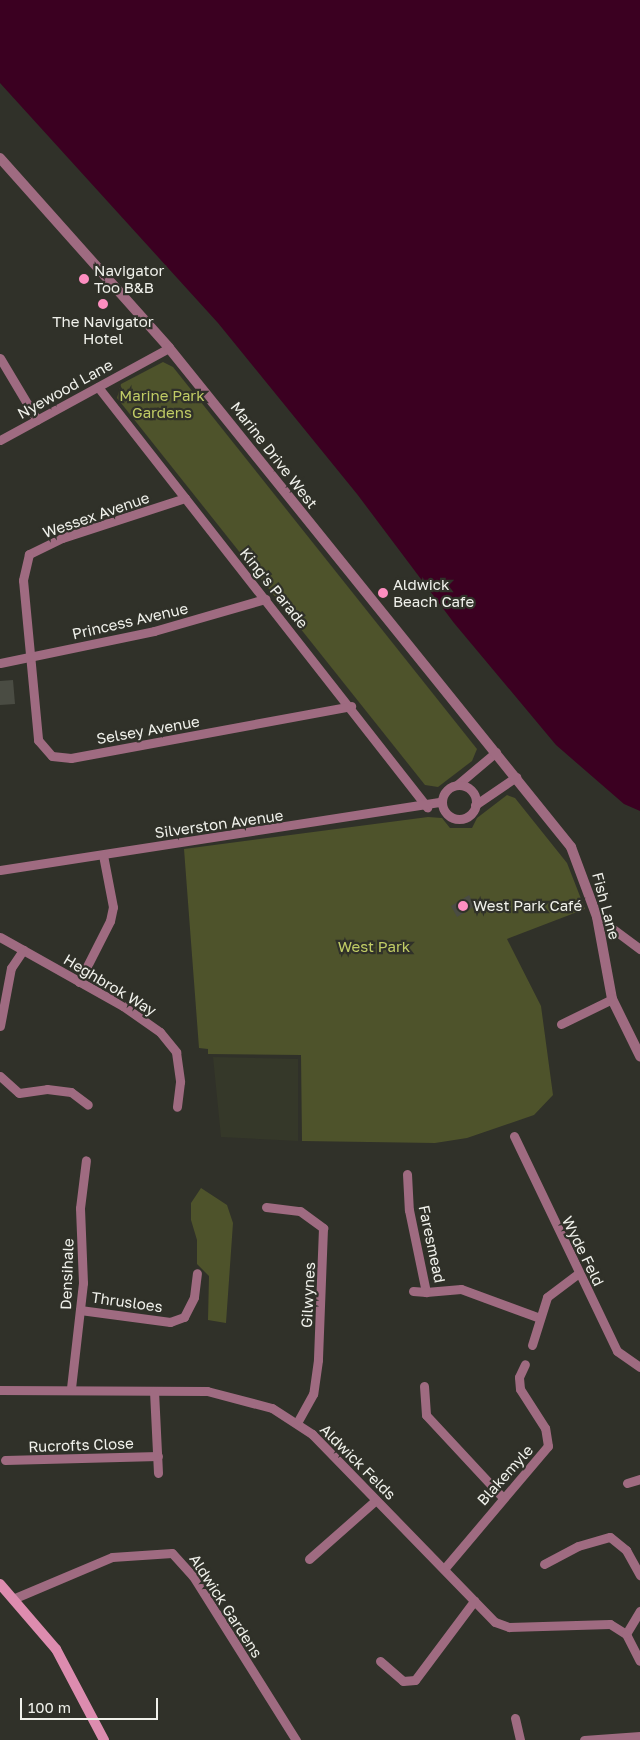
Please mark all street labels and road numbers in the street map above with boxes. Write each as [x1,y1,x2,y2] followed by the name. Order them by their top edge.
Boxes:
[14,355,116,423] street label: Nyewood Lane
[227,398,321,512] street label: Marine Drive West
[40,488,152,542] street label: Wessex Avenue
[236,544,312,632] street label: King's Parade
[70,599,190,643] street label: Princess Avenue
[95,712,201,748] street label: Selsey Avenue
[154,806,284,842] street label: Silverston Avenue
[588,870,624,942] street label: Fish Lane
[60,950,160,1020] street label: Heghbrok Way
[415,1203,449,1285] street label: Faresmead
[558,1213,608,1289] street label: Wyde Feld
[57,1238,77,1310] street label: Densihale
[297,1262,319,1328] street label: Gilwynes
[90,1288,164,1316] street label: Thrusloes
[316,1420,400,1504] street label: Aldwick Felds
[28,1434,134,1456] street label: Rucrofts Close
[473,1441,537,1509] street label: Blakemyle
[186,1551,266,1661] street label: Aldwick Gardens

